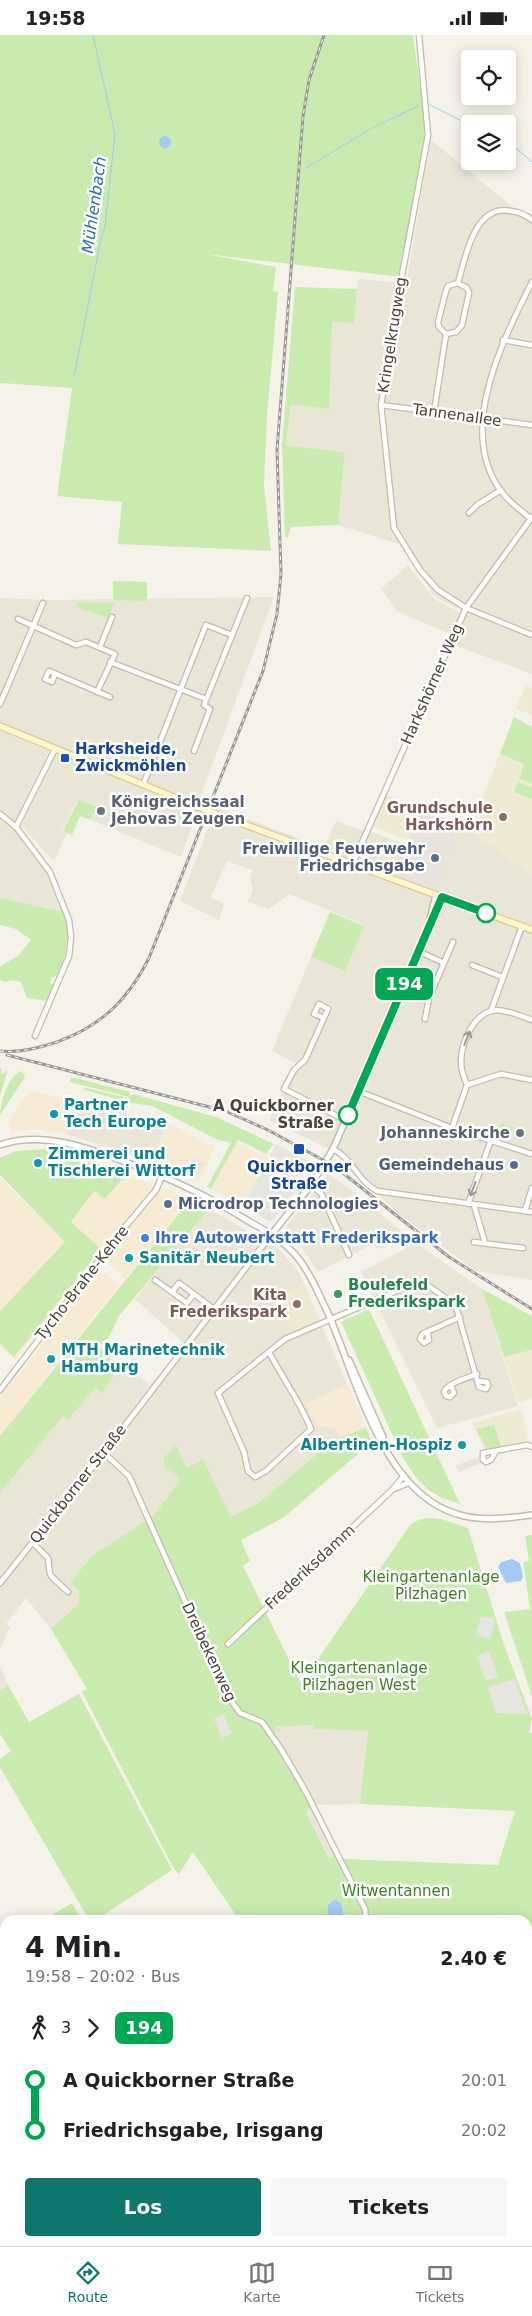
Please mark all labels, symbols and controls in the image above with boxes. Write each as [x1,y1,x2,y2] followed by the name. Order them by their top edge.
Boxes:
[25,7,85,29] text: 19:58
[461,50,516,170] map controls
[461,50,516,105] button: locate
[461,115,516,170] button: layers
[78,155,110,255] water label: Mühlenbach
[374,276,410,394] street label: Kringelkrugweg
[410,400,503,430] street label: Tannenallee
[397,621,467,747] street label: Harkshörner Weg
[75,740,186,775] place label: Harksheide, Zwickmöhlen
[59,752,71,764] marker: Harksheide, Zwickmöhlen
[110,793,245,828] place label: Königreichssaal Jehovas Zeugen
[387,799,493,834] place label: Grundschule Harkshörn
[95,805,107,817] marker: Königreichssaal Jehovas Zeugen
[497,811,509,823] marker: Grundschule Harkshörn
[242,840,426,875] place label: Freiwillige Feuerwehr Friedrichsgabe
[429,852,441,864] marker: Freiwillige Feuerwehr Friedrichsgabe
[476,903,496,923] unlabelled marker
[375,968,433,1000] line badge: 194
[385,973,423,994] text: 194
[463,1031,472,1046] one-way arrow
[64,1096,167,1131] place label: Partner Tech Europe
[213,1097,335,1132] place label: A Quickborner Straße
[338,1105,358,1125] marker: A Quickborner Straße
[48,1108,60,1120] marker: Partner Tech Europe
[380,1124,510,1142] place label: Johanneskirche
[514,1127,526,1139] marker: Johanneskirche
[292,1142,306,1156] marker: Quickborner Straße
[48,1145,196,1180] place label: Zimmerei und Tischlerei Wittorf
[379,1156,504,1174] place label: Gemeindehaus
[32,1157,44,1169] marker: Zimmerei und Tischlerei Wittorf
[247,1158,352,1193] place label: Quickborner Straße
[508,1159,520,1171] marker: Gemeindehaus
[468,1180,477,1196] one-way arrow
[178,1195,379,1213] place label: Microdrop Technologies
[162,1198,174,1210] marker: Microdrop Technologies
[31,1222,132,1345] street label: Tycho-Brahe-Kehre
[155,1229,439,1247] place label: Ihre Autowerkstatt Frederikspark
[139,1232,151,1244] marker: Ihre Autowerkstatt Frederikspark
[139,1249,275,1267] place label: Sanitär Neubert
[123,1252,135,1264] marker: Sanitär Neubert
[348,1276,466,1311] place label: Boulefeld Frederikspark
[170,1286,288,1321] place label: Kita Frederikspark
[332,1288,344,1300] marker: Boulefeld Frederikspark
[291,1298,303,1310] marker: Kita Frederikspark
[61,1341,226,1376] place label: MTH Marinetechnik Hamburg
[45,1353,57,1365] marker: MTH Marinetechnik Hamburg
[26,1421,130,1547] street label: Quickborner Straße
[300,1436,452,1454] place label: Albertinen-Hospiz
[456,1439,468,1451] marker: Albertinen-Hospiz
[261,1521,359,1613] street label: Frederiksdamm
[362,1568,500,1603] park label: Kleingartenanlage Pilzhagen
[178,1600,240,1704] street label: Dreibekenweg
[290,1659,428,1694] park label: Kleingartenanlage Pilzhagen West
[342,1882,450,1900] park label: Witwentannen
[25,1931,122,1964] text: 4 Min.
[440,1947,507,1969] text: 2.40 €
[25,1967,180,1986] text: 19:58 – 20:02 · Bus
[25,2014,53,2042] icon: walk
[79,2014,107,2042] icon: forward
[125,2017,163,2038] text: 194
[61,2018,71,2037] text: 3
[63,2069,294,2091] text: A Quickborner Straße
[461,2071,507,2090] text: 20:01
[63,2119,324,2141] text: Friedrichsgabe, Irisgang
[461,2121,507,2140] text: 20:02
[25,2178,261,2236] button: Los
[271,2178,507,2236] button: Tickets
[68,2259,108,2305] tab: Route
[243,2259,281,2305] tab: Karte
[416,2259,464,2305] tab: Tickets

